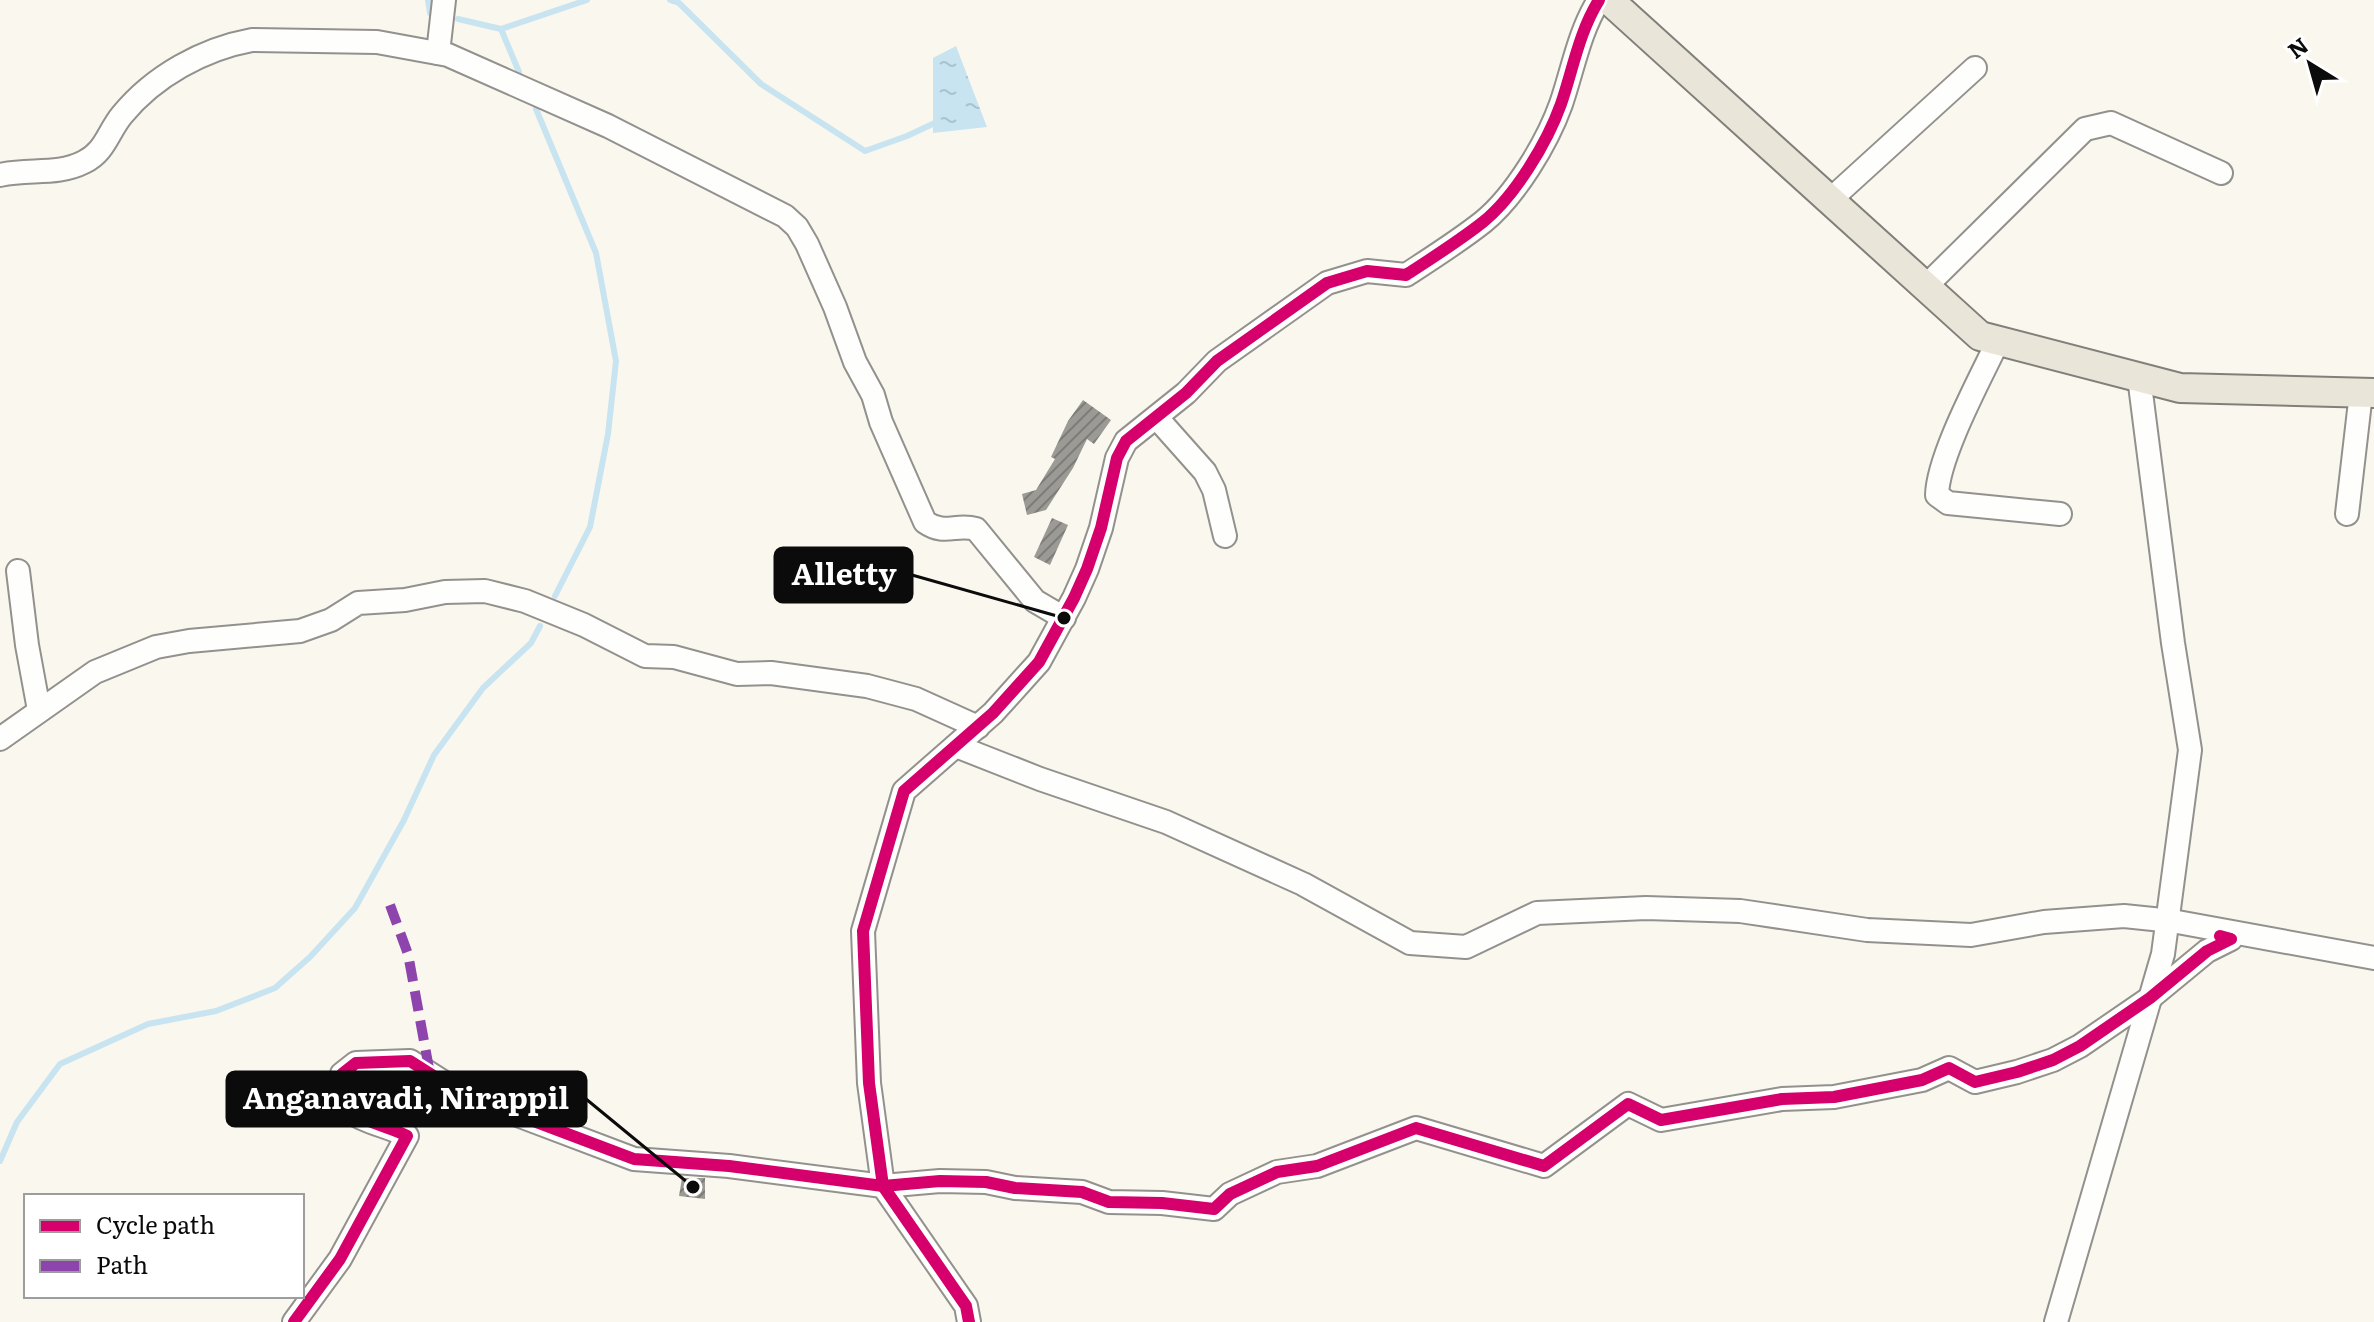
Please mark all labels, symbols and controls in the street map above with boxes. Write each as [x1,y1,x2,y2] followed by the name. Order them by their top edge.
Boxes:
[2270,24,2350,104] north arrow
[2280,28,2314,66] text: N
[775,548,912,602] callout: Alletty
[791,550,897,594] text: Alletty
[227,1072,586,1126] callout: Anganavadi, Nirappil
[243,1074,569,1118] text: Anganavadi, Nirappil
[24,1194,304,1298] legend
[96,1206,215,1241] text: Cycle path
[96,1246,148,1281] text: Path

